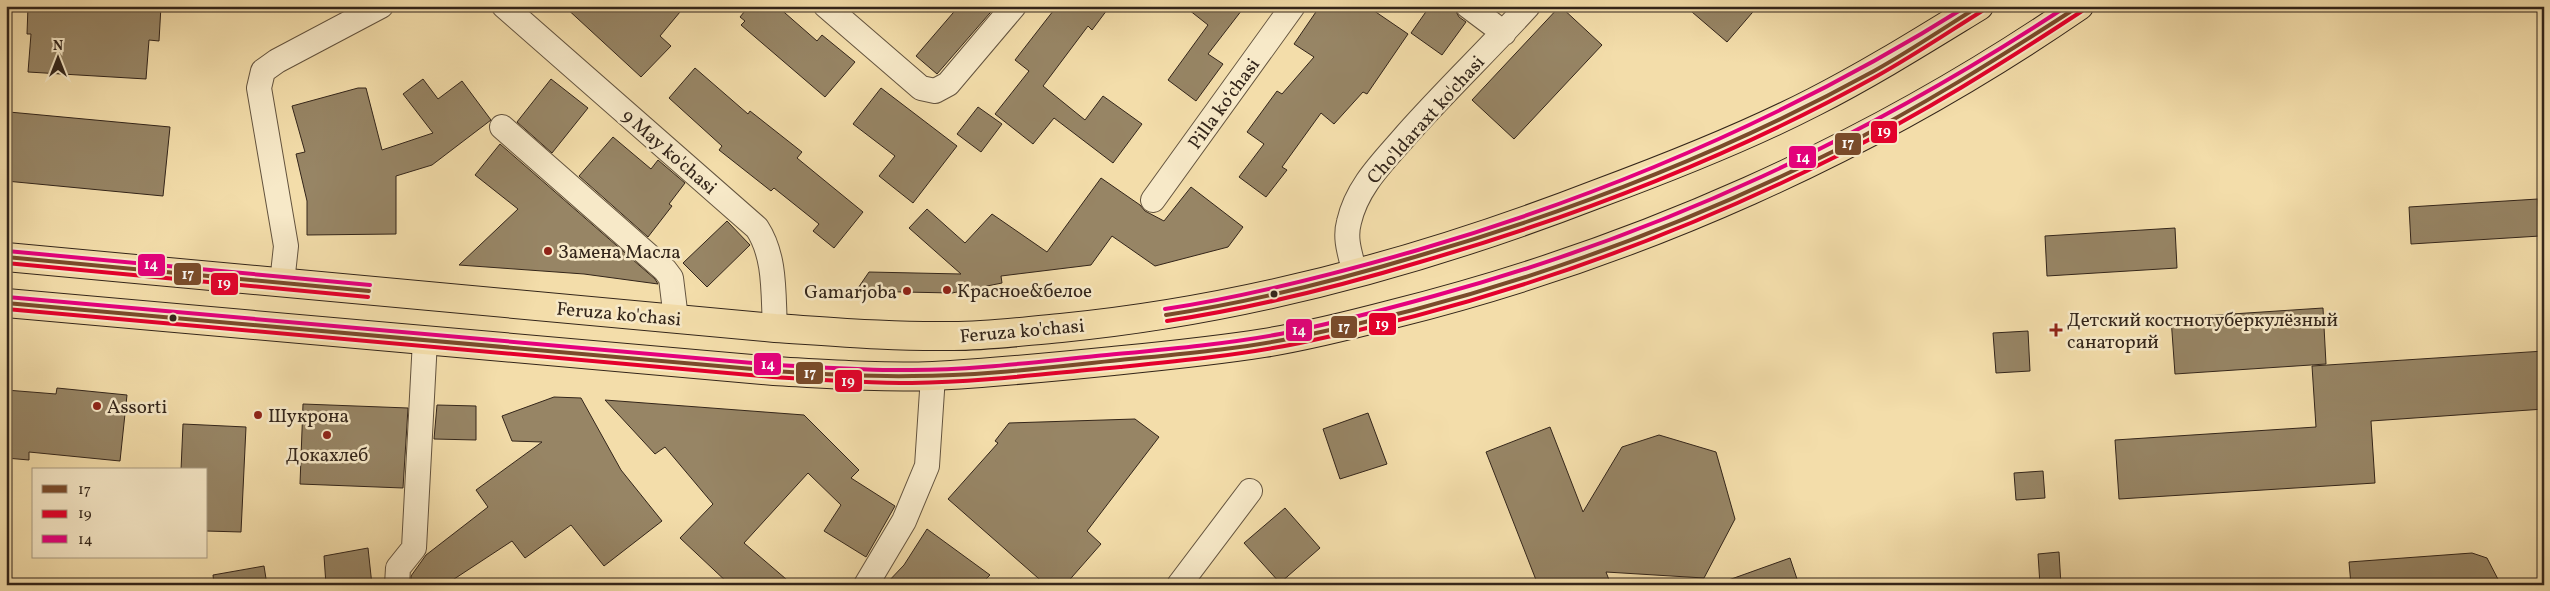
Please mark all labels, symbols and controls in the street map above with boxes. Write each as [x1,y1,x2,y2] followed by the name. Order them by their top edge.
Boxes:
[32,32,82,82] north arrow
[53,37,63,56] text: N
[1362,50,1492,190] street label: Cho'ldaraxt ko'chasi
[1183,53,1267,155] street label: Pilla ko‘chasi
[615,104,722,201] street label: 9 May ko'chasi
[1870,120,1898,144] line badge: 19
[1877,123,1891,142] text: 19
[1834,132,1862,156] line badge: 17
[1842,135,1854,154] text: 17
[1788,145,1817,169] line badge: 14
[1796,149,1811,168] text: 14
[558,240,681,266] place label: Замена Масла
[542,245,554,257] marker: Замена Масла
[137,253,166,277] line badge: 14
[144,256,159,275] text: 14
[173,262,202,286] line badge: 17
[182,266,194,285] text: 17
[210,272,239,296] line badge: 19
[217,275,231,294] text: 19
[957,279,1092,305] place label: Красное&белое
[804,280,897,306] place label: Gamarjoba
[941,284,953,296] marker: Красное&белое
[901,285,913,297] marker: Gamarjoba
[1269,289,1279,299] unlabelled marker
[555,297,683,333] street label: Feruza ko'chasi
[2067,308,2338,356] place label: Детский костнотуберкулёзный санаторий
[1368,312,1397,336] line badge: 19
[168,313,178,323] unlabelled marker
[959,314,1086,350] street label: Feruza ko'chasi
[1330,315,1358,339] line badge: 17
[1375,316,1389,335] text: 19
[1285,318,1313,342] line badge: 14
[1338,319,1350,338] text: 17
[1292,322,1307,341] text: 14
[2049,323,2063,337] marker: Детский костнотуберкулёзный санаторий
[753,352,782,376] line badge: 14
[761,356,776,375] text: 14
[795,361,824,385] line badge: 17
[804,365,816,384] text: 17
[834,369,863,393] line badge: 19
[841,373,855,392] text: 19
[107,395,167,421] place label: Assorti
[91,400,103,412] marker: Assorti
[268,404,349,430] place label: Шукрона
[252,409,264,421] marker: Шукрона
[321,429,333,441] marker: Докахлеб
[286,443,368,469] place label: Докахлеб
[32,468,208,558] legend
[78,480,91,501] text: 17
[78,504,92,525] text: 19
[78,530,93,551] text: 14

